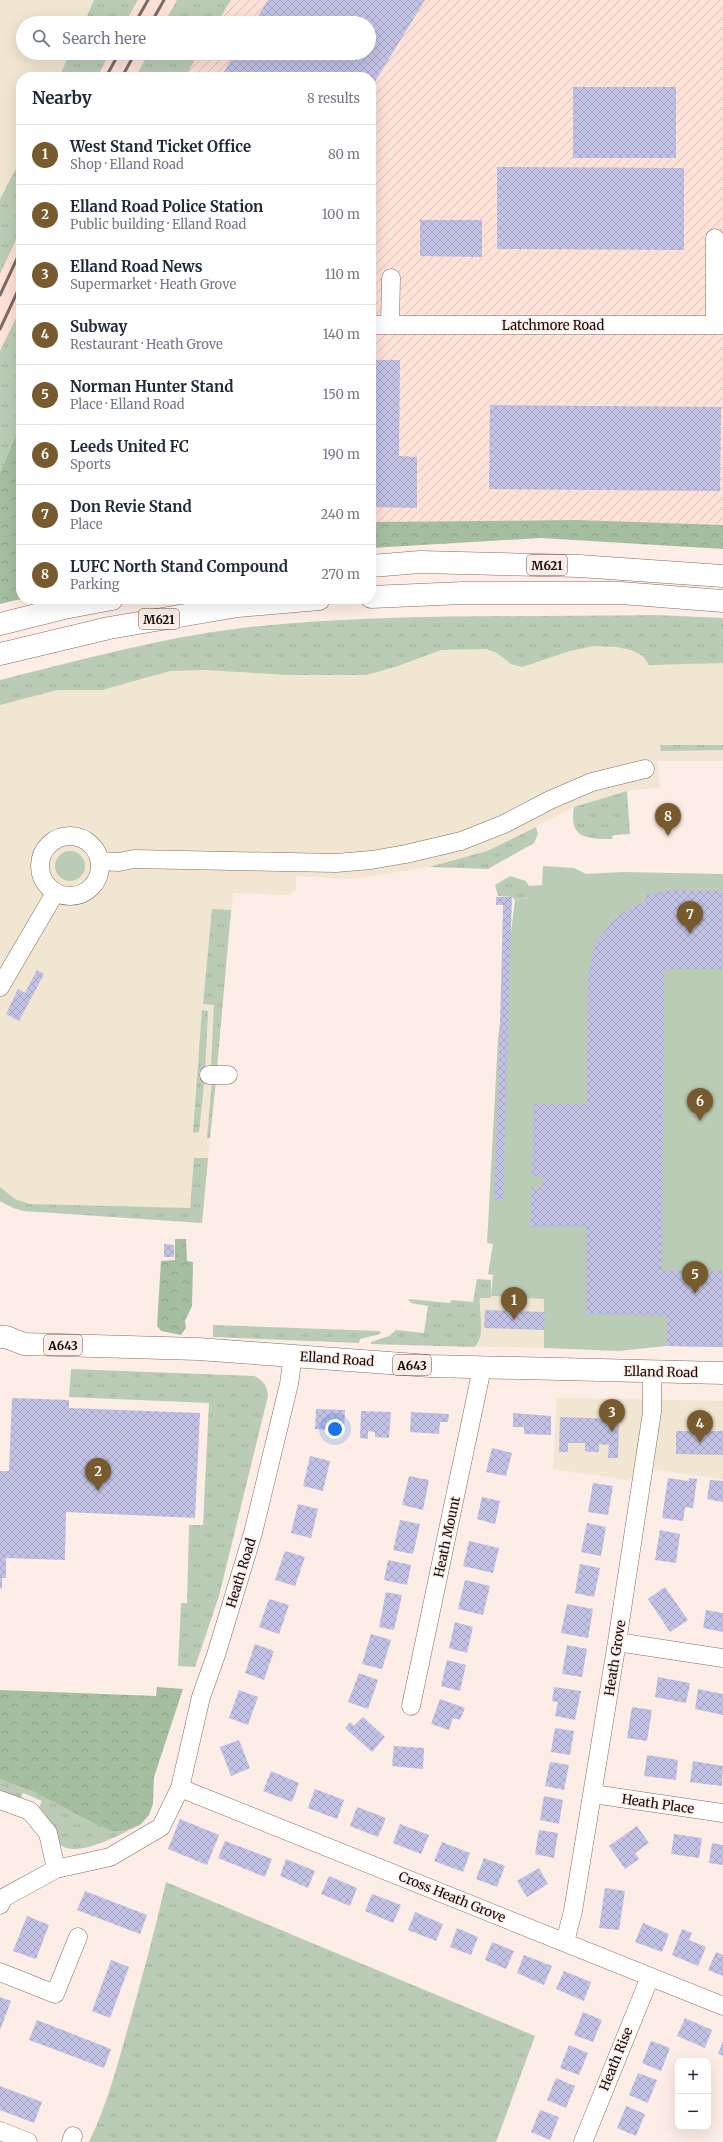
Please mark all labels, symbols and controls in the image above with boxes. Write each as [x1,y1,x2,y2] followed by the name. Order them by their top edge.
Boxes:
[16,16,376,60] search box
[30,27,52,49] icon: search
[62,29,146,48] text: Search here
[32,87,92,109] text: Nearby
[307,90,360,107] text: 8 results
[70,137,251,156] text: West Stand Ticket Office
[42,146,48,163] text: 1
[328,146,360,163] text: 80 m
[70,156,184,173] text: Shop · Elland Road
[70,197,263,216] text: Elland Road Police Station
[41,206,49,223] text: 2
[322,206,360,223] text: 100 m
[70,216,246,233] text: Public building · Elland Road
[70,257,203,276] text: Elland Road News
[41,266,49,283] text: 3
[325,266,360,283] text: 110 m
[70,276,236,293] text: Supermarket · Heath Grove
[70,317,127,336] text: Subway
[502,317,604,334] street label: Latchmore Road
[41,326,49,343] text: 4
[323,326,360,343] text: 140 m
[70,336,223,353] text: Restaurant · Heath Grove
[70,377,233,396] text: Norman Hunter Stand
[41,386,49,403] text: 5
[323,386,360,403] text: 150 m
[70,396,185,413] text: Place · Elland Road
[70,437,189,456] text: Leeds United FC
[41,446,49,463] text: 6
[323,446,360,463] text: 190 m
[70,456,111,473] text: Sports
[70,497,192,516] text: Don Revie Stand
[41,506,49,523] text: 7
[320,506,360,523] text: 240 m
[70,516,103,533] text: Place
[527,555,567,575] road number: M621
[70,557,288,576] text: LUFC North Stand Compound
[41,566,49,583] text: 8
[321,566,360,583] text: 270 m
[70,576,120,593] text: Parking
[139,609,179,629] road number: M621
[655,803,681,836] pin: 8
[677,901,703,934] pin: 7
[687,1088,713,1121] pin: 6
[682,1261,708,1294] pin: 5
[501,1287,527,1320] pin: 1
[44,1335,82,1355] road number: A643
[299,1348,375,1370] street label: Elland Road
[393,1355,431,1375] road number: A643
[624,1363,699,1381] street label: Elland Road
[599,1399,625,1432] pin: 3
[687,1410,713,1443] pin: 4
[325,1419,345,1439] your location
[85,1458,111,1491] pin: 2
[430,1495,464,1579] street label: Heath Mount
[222,1536,260,1610] street label: Heath Road
[601,1619,629,1697] street label: Heath Grove
[621,1791,696,1818] street label: Heath Place
[396,1868,508,1926] street label: Cross Heath Grove
[596,2025,637,2093] street label: Heath Rise
[675,2058,711,2130] map controls
[675,2058,711,2094] button: +
[675,2094,711,2130] button: −

